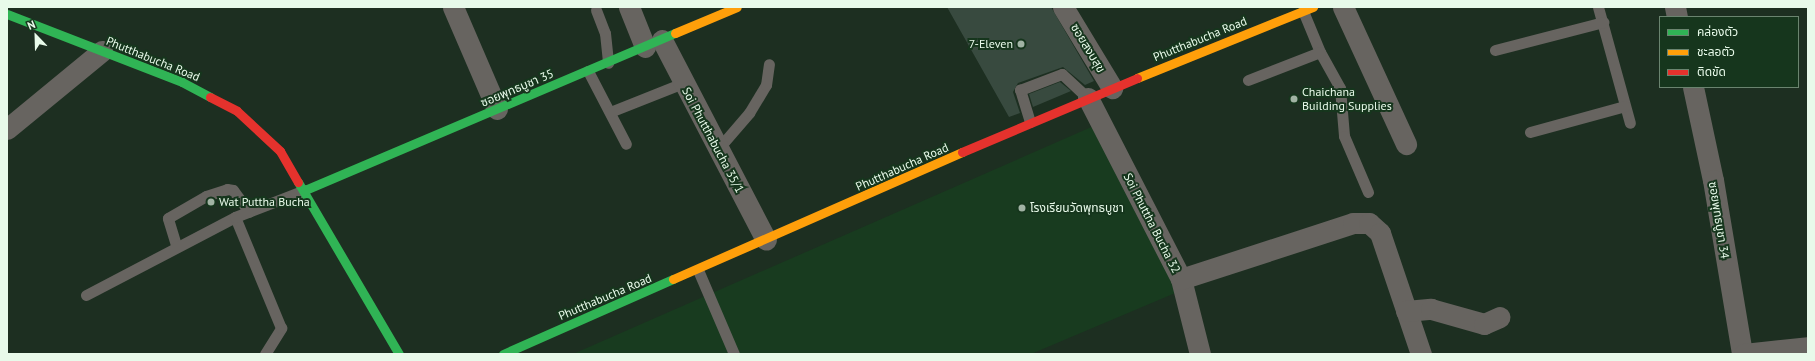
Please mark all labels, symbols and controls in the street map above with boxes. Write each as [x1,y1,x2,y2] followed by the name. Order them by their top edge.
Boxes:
[1151,14,1249,64] street label: Phutthabucha Road
[16,16,56,56] north arrow
[1659,16,1799,88] legend
[25,17,37,33] text: N
[1068,21,1108,75] street label: ซอยสงบสุข
[1697,24,1738,39] text: คล่องตัว
[104,34,202,84] street label: Phutthabucha Road
[969,37,1013,51] place label: 7-Eleven
[1016,39,1026,49] marker: 7-Eleven
[1697,44,1735,59] text: ชะลอตัว
[1697,64,1726,79] text: ติดขัด
[478,66,556,110] street label: ซอยพุทธบูชา 35
[679,85,747,195] street label: Soi Phutthabucha 35/1
[1302,85,1392,113] place label: Chaichana Building Supplies
[1289,94,1299,104] marker: Chaichana Building Supplies
[853,140,951,194] street label: Phutthabucha Road
[1120,170,1184,276] street label: Soi Phuttha Bucha 32
[1706,180,1732,260] street label: ซอยพุทธบูชา 34
[219,195,310,209] place label: Wat Puttha Bucha
[206,197,216,207] marker: Wat Puttha Bucha
[1030,201,1124,215] place label: โรงเรียนวัดพุทธบูชา
[1017,203,1027,213] marker: โรงเรียนวัดพุทธบูชา
[556,271,654,323] street label: Phutthabucha Road

